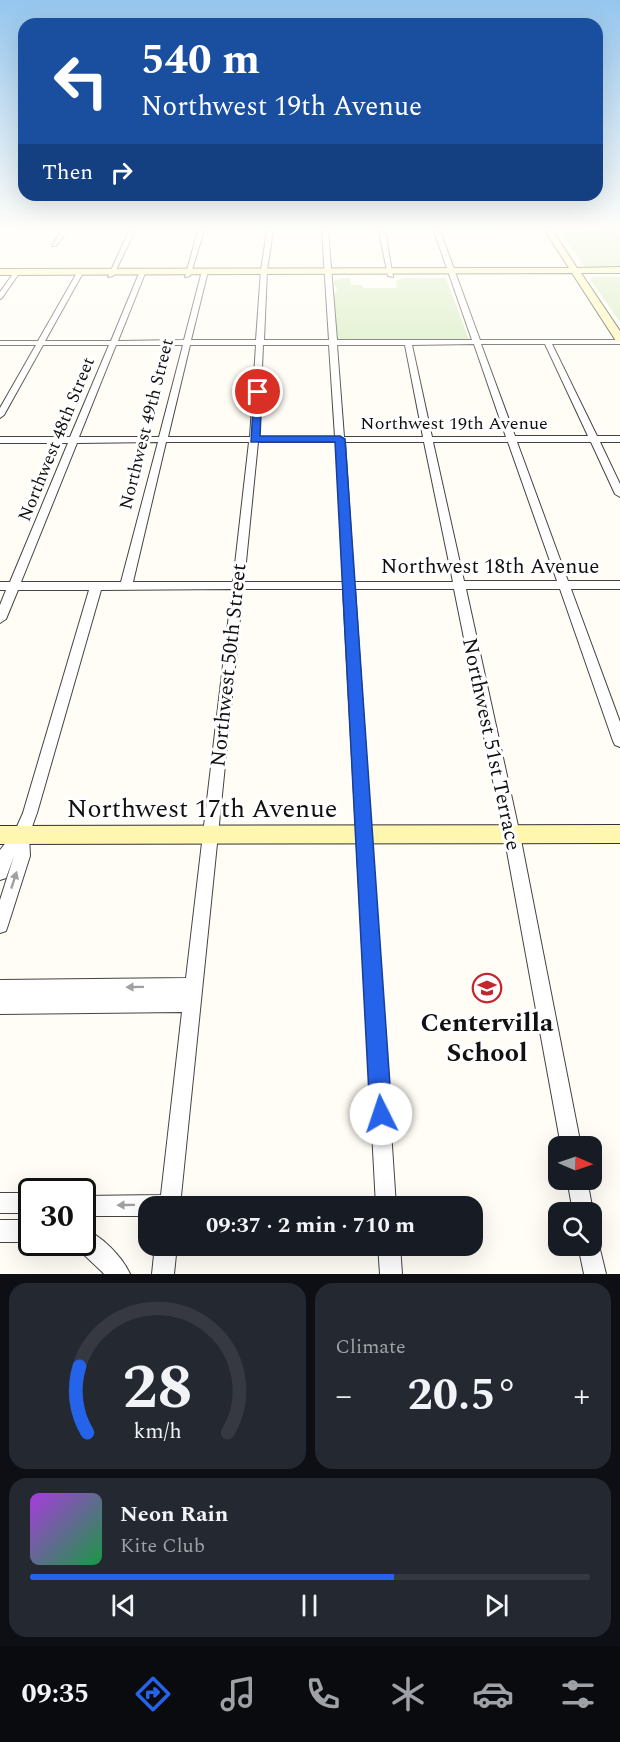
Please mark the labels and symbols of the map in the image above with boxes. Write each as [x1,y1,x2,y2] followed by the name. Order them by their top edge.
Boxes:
[112,336,181,512] street label: Northwest 49th Street
[11,353,102,525] street label: Northwest 48th Street
[232,366,283,417] pin
[360,410,548,437] street label: Northwest 19th Avenue
[381,551,599,583] street label: Northwest 18th Avenue
[202,562,256,768] street label: Northwest 50th Street
[453,635,529,853] street label: Northwest 51st Terrace
[67,789,337,829] street label: Northwest 17th Avenue
[10,871,19,889] one-way arrow
[471,972,503,1004] school or university icon: Centervilla School
[126,983,145,992] one-way arrow
[421,1003,554,1073] place label: Centervilla School
[349,1082,413,1146] position arrow
[548,1136,602,1190] north arrow
[18,1178,96,1256] speed limit sign: 30
[117,1200,136,1210] one-way arrow

